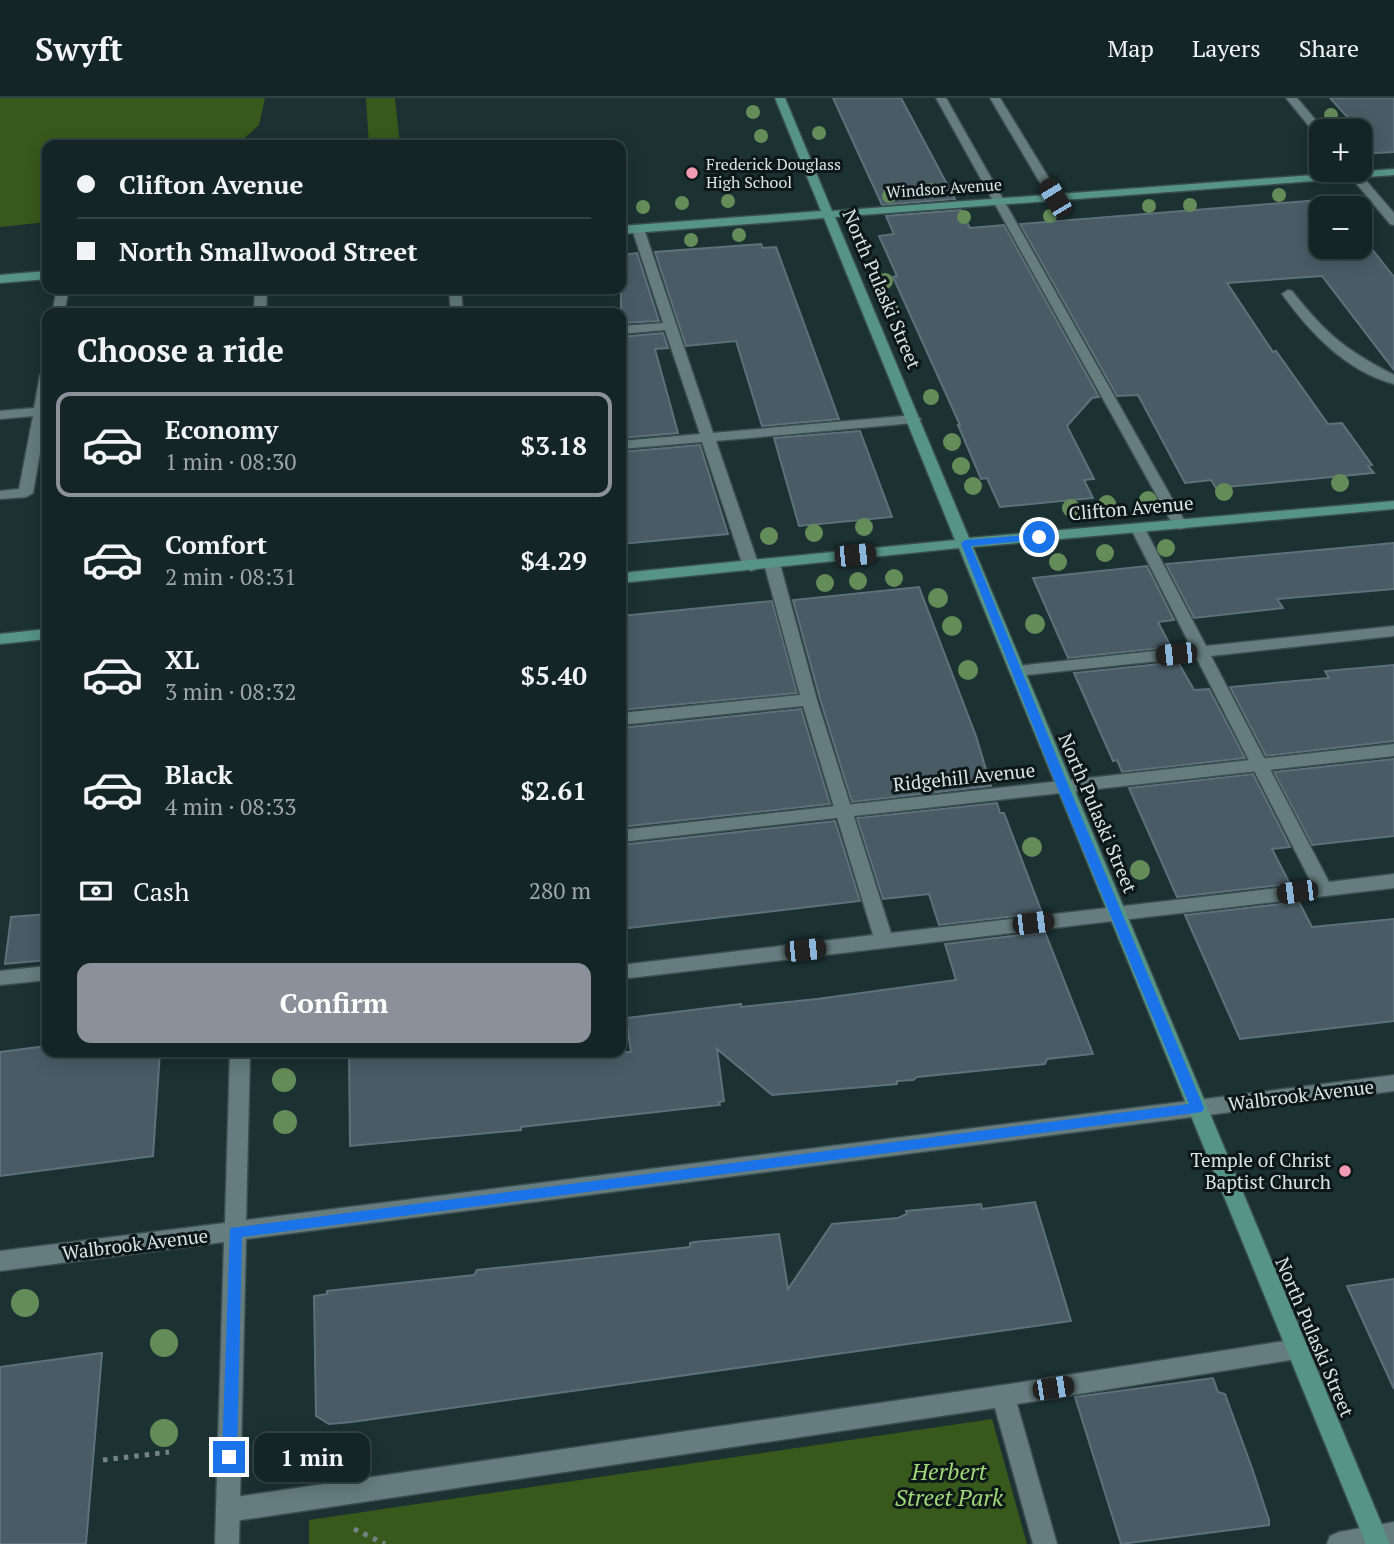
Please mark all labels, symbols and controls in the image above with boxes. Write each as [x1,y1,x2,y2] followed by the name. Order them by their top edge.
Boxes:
[35,27,123,70] text: Swyft
[1107,32,1154,64] text: Map
[1192,32,1261,64] text: Layers
[1299,32,1359,64] text: Share
[1309,119,1372,259] map controls
[1309,119,1372,182] button: +
[706,153,841,193] place label: Frederick Douglass High School
[684,165,700,181] marker: Frederick Douglass High School
[119,167,304,201] text: Clifton Avenue
[885,173,1003,203] street label: Windsor Avenue
[1036,175,1075,221] car
[1309,196,1372,259] button: −
[838,205,927,372] street label: North Pulaski Street
[119,234,418,268] text: North Smallwood Street
[77,329,284,371] text: Choose a ride
[165,412,278,446] text: Economy
[81,413,144,476] icon: car
[521,428,587,462] text: $3.18
[165,446,297,477] text: 1 min · 08:30
[1067,490,1194,525] street label: Clifton Avenue
[1023,521,1055,553] route start
[165,527,267,561] text: Comfort
[81,528,144,591] icon: car
[834,542,877,568] car
[521,543,587,577] text: $4.29
[165,561,297,592] text: 2 min · 08:31
[1155,641,1198,667] car
[165,642,199,676] text: XL
[81,643,144,706] icon: car
[521,658,587,692] text: $5.40
[165,676,297,707] text: 3 min · 08:32
[1054,729,1143,896] street label: North Pulaski Street
[165,757,233,791] text: Black
[892,757,1036,796] street label: Ridgehill Avenue
[81,758,144,821] icon: car
[521,773,587,807] text: $2.61
[165,791,297,822] text: 4 min · 08:33
[77,872,115,910] icon: cash
[133,874,189,908] text: Cash
[529,875,591,906] text: 280 m
[1275,879,1320,905] car
[1011,910,1056,936] car
[784,937,827,963] car
[77,963,591,1043] button: Confirm
[1227,1073,1375,1116] street label: Walbrook Avenue
[1191,1147,1331,1194] place label: Temple of Christ Baptist Church
[1337,1163,1353,1179] marker: Temple of Christ Baptist Church
[61,1222,209,1265] street label: Walbrook Avenue
[1271,1253,1360,1420] street label: North Pulaski Street
[1031,1374,1076,1402] car
[254,1432,369,1482] callout: 1 min
[213,1441,245,1473] route end
[281,1442,343,1473] text: 1 min
[895,1456,1004,1513] park label: Herbert Street Park

